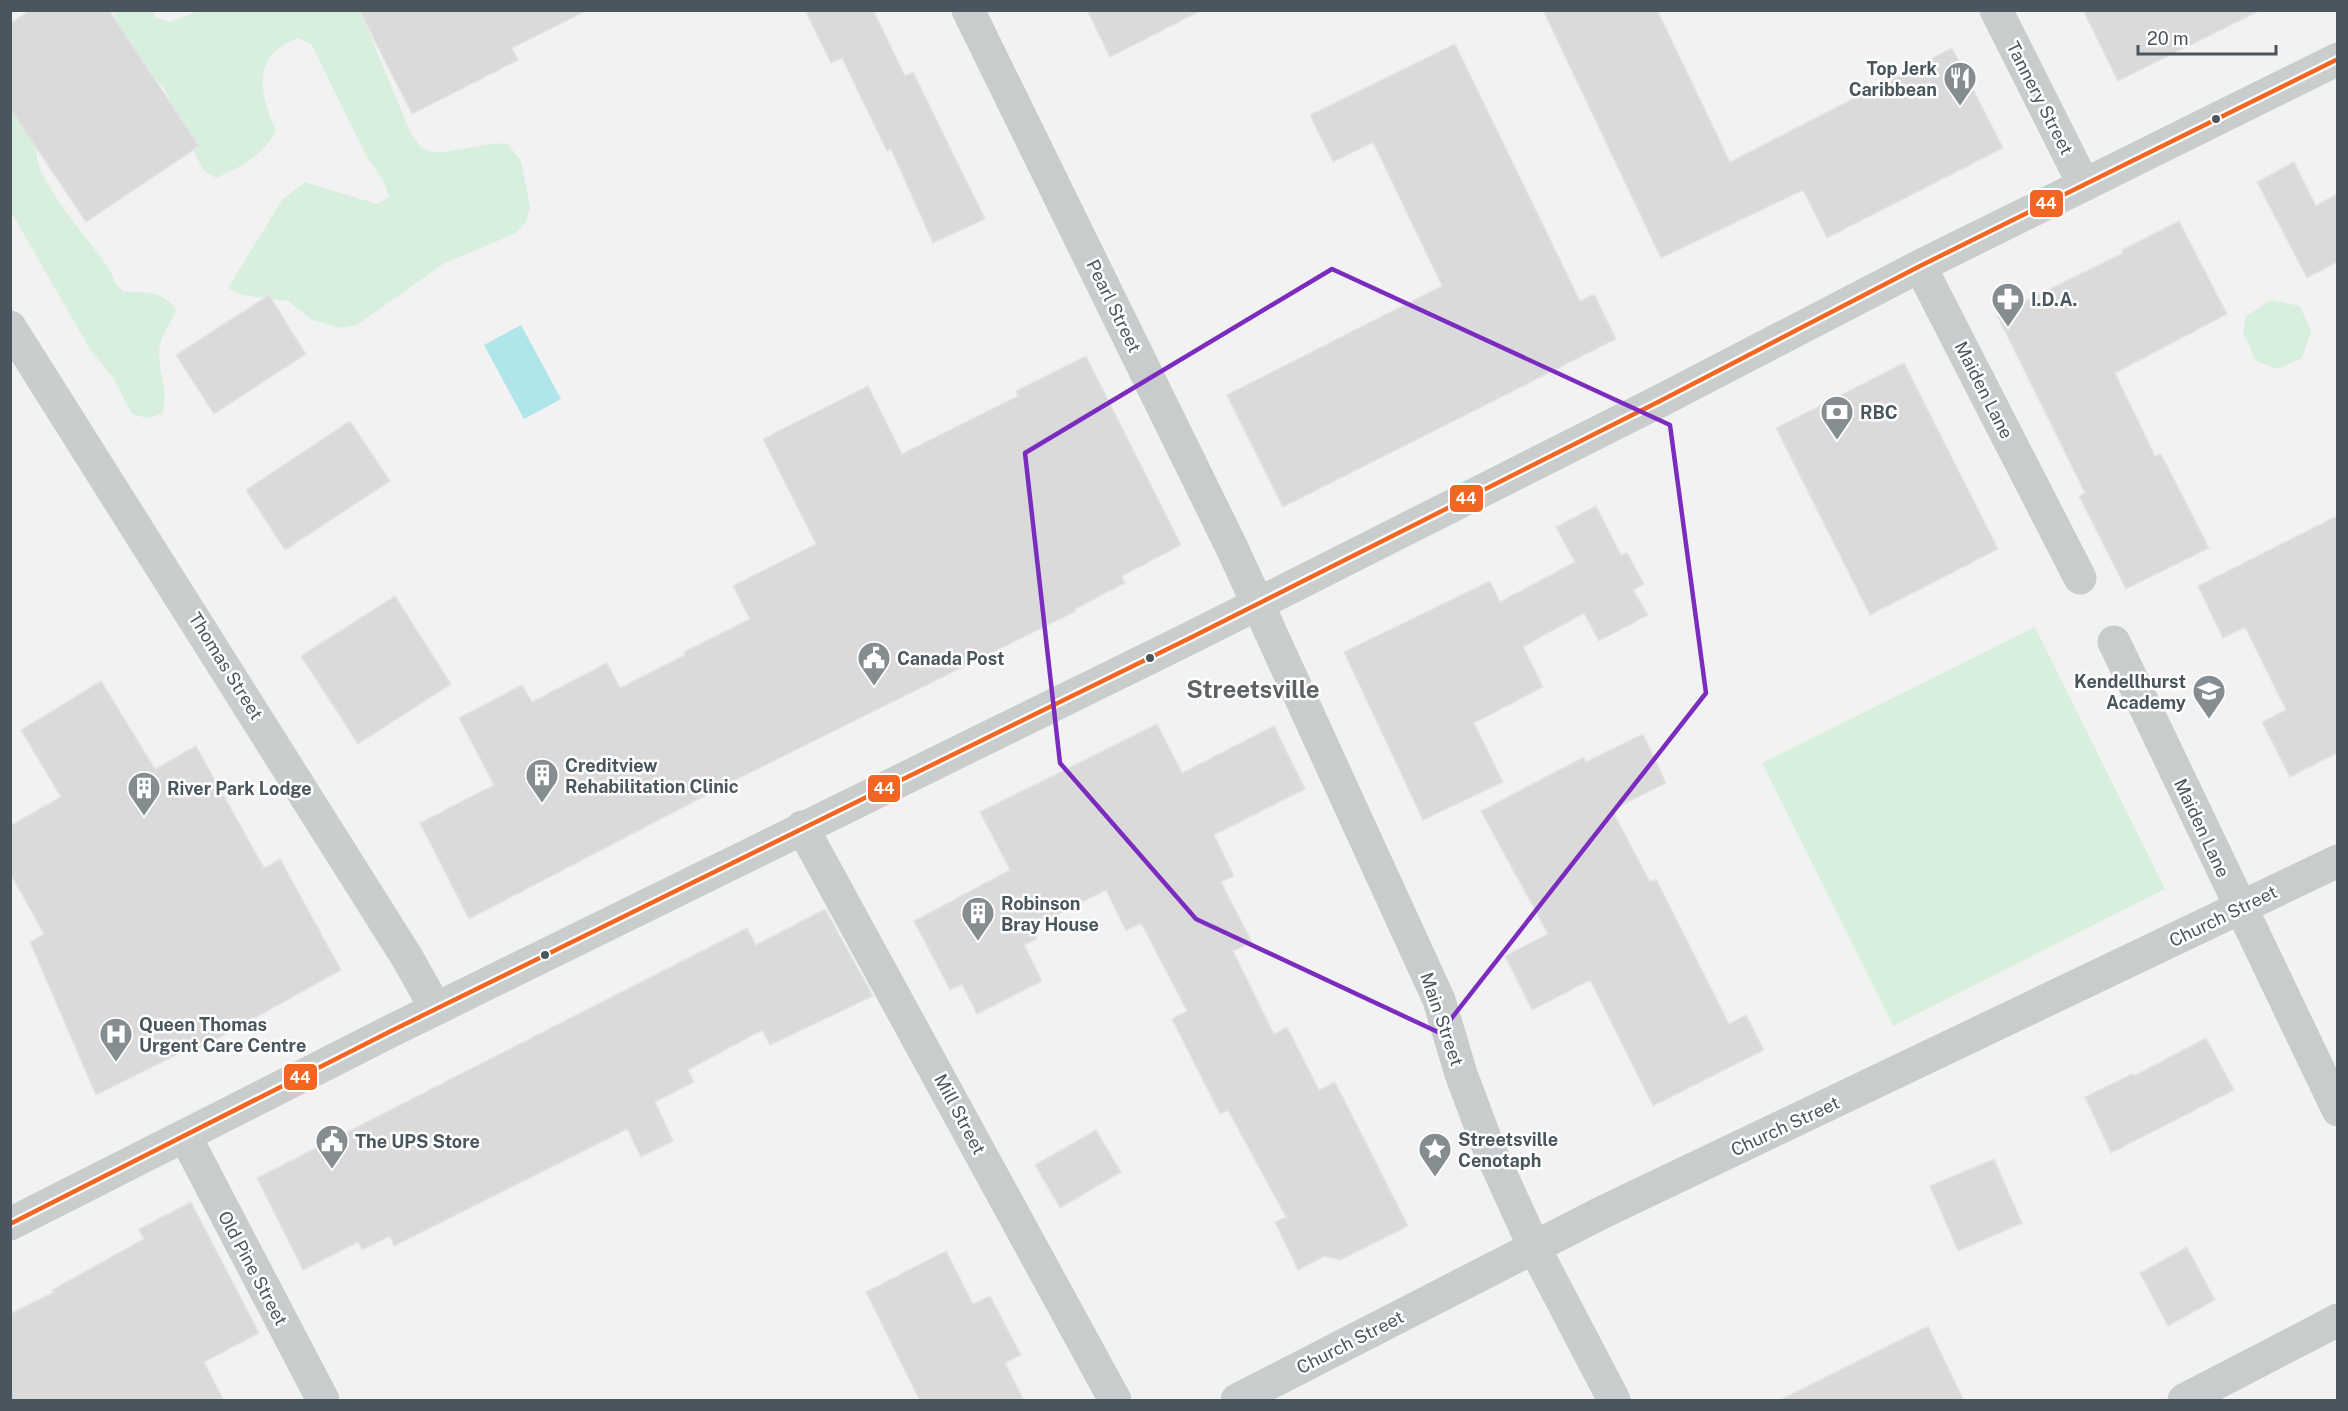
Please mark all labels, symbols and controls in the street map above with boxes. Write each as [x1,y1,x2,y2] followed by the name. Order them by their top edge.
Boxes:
[2138,18,2276,56] scale bar
[2147,28,2189,49] text: 20 m
[2002,38,2078,158] street label: Tannery Street
[1849,58,1938,100] place label: Top Jerk Caribbean
[1942,60,1978,107] restaurant icon: Top Jerk Caribbean
[2210,113,2222,125] unlabelled marker
[2029,189,2064,218] line badge: 44
[2036,194,2057,213] text: 44
[1082,256,1146,356] street label: Pearl Street
[1990,281,2026,328] pharmacy icon: I.D.A.
[2031,289,2077,310] place label: I.D.A.
[1950,338,2018,442] street label: Maiden Lane
[1819,394,1855,441] bank icon: RBC
[1860,402,1898,423] place label: RBC
[1449,484,1484,513] line badge: 44
[1456,489,1477,508] text: 44
[185,608,267,724] street label: Thomas Street
[856,640,892,687] public building icon: Canada Post
[897,648,1005,669] place label: Canada Post
[1144,652,1156,664] unlabelled marker
[2074,671,2186,713] place label: Kendellhurst Academy
[2191,673,2227,720] school or university icon: Kendellhurst Academy
[1186,675,1320,703] district label: Streetsville
[565,755,739,797] place label: Creditview Rehabilitation Clinic
[524,757,560,804] building icon: Creditview Rehabilitation Clinic
[126,770,162,817] building icon: River Park Lodge
[867,774,901,803] line badge: 44
[2170,775,2234,881] street label: Maiden Lane
[167,778,312,799] place label: River Park Lodge
[874,779,895,798] text: 44
[2166,881,2280,951] street label: Church Street
[1001,893,1099,935] place label: Robinson Bray House
[960,895,996,942] building icon: Robinson Bray House
[539,949,551,961] unlabelled marker
[1416,969,1468,1069] street label: Main Street
[139,1014,306,1056] place label: Queen Thomas Urgent Care Centre
[98,1016,134,1063] hospital icon: Queen Thomas Urgent Care Centre
[283,1063,318,1091] line badge: 44
[290,1068,311,1087] text: 44
[930,1070,990,1158] street label: Mill Street
[1727,1092,1843,1160] street label: Church Street
[314,1123,350,1170] public building icon: The UPS Store
[1458,1129,1558,1171] place label: Streetsville Cenotaph
[355,1131,480,1152] place label: The UPS Store
[1417,1131,1453,1178] place icon: Streetsville Cenotaph
[214,1207,292,1329] street label: Old Pine Street
[1293,1306,1407,1378] street label: Church Street

